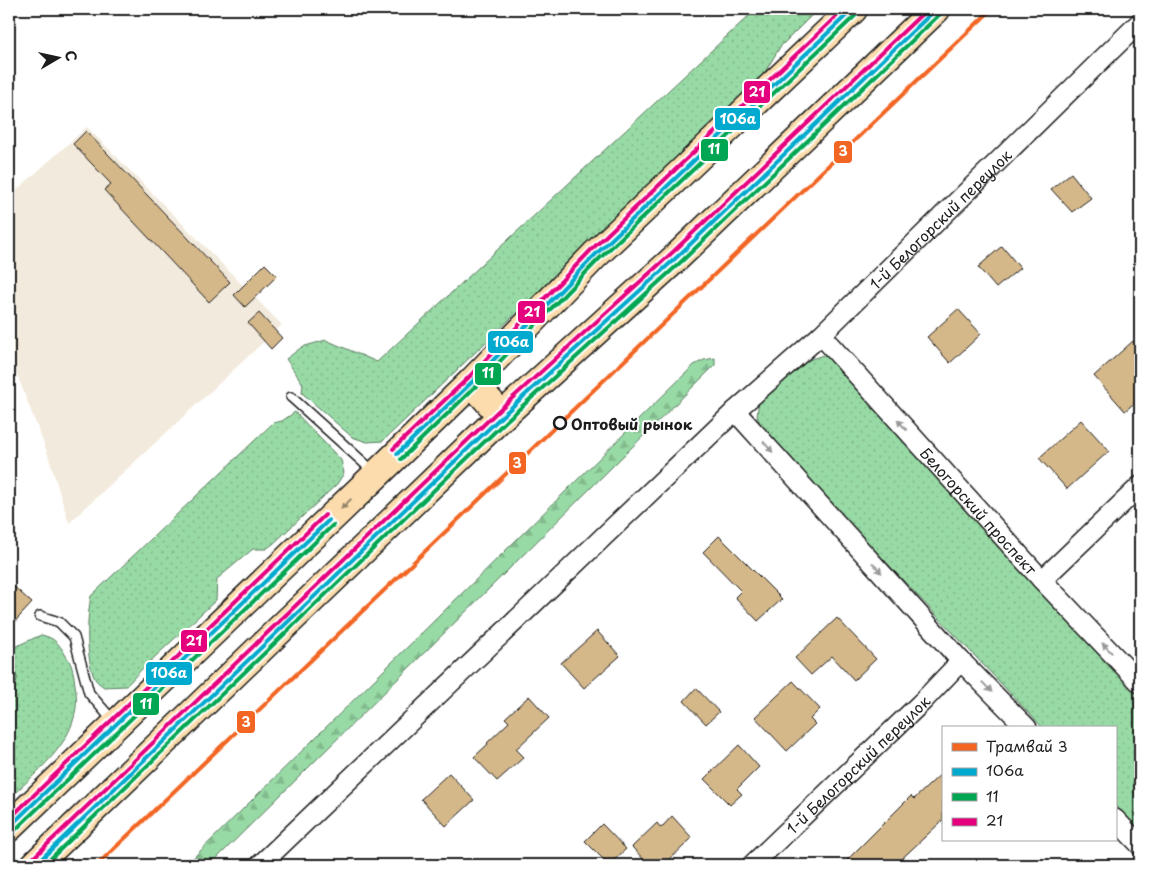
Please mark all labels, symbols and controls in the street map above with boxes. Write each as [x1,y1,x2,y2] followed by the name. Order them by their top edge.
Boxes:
[32,32,82,82] north arrow
[60,49,83,63] text: С
[743,80,771,104] line badge: 21
[749,81,766,102] text: 21
[714,107,761,131] line badge: 106а
[720,108,757,129] text: 106а
[700,138,729,162] line badge: 11
[708,138,720,159] text: 11
[833,140,853,164] line badge: 3
[838,140,848,161] text: 3
[863,143,1016,294] street label: 1-й Белогорский переулок
[517,300,546,324] line badge: 21
[524,301,541,322] text: 21
[487,330,534,354] line badge: 106а
[493,331,530,352] text: 106а
[474,362,502,386] line badge: 11
[482,362,494,383] text: 11
[571,412,693,435] place label: Оптовый рынок
[553,416,567,430] marker: Оптовый рынок
[897,418,908,431] one-way arrow
[762,441,774,453] one-way arrow
[915,441,1043,580] street label: Белогорский проспект
[508,451,527,475] line badge: 3
[512,452,522,473] text: 3
[340,498,352,510] one-way arrow
[871,561,883,573] one-way arrow
[180,629,208,653] line badge: 21
[186,630,203,651] text: 21
[1101,642,1113,654] one-way arrow
[145,661,193,686] line badge: 106а
[151,662,188,683] text: 106а
[981,681,993,693] one-way arrow
[780,690,935,839] street label: 1-й Белогорский переулок
[132,692,160,716] line badge: 11
[140,693,152,714] text: 11
[236,710,256,734] line badge: 3
[241,711,251,732] text: 3
[942,726,1116,842] legend
[986,734,1068,757] text: Трамвай 3
[986,758,1024,781] text: 106а
[986,784,999,807] text: 11
[986,808,1003,831] text: 21

